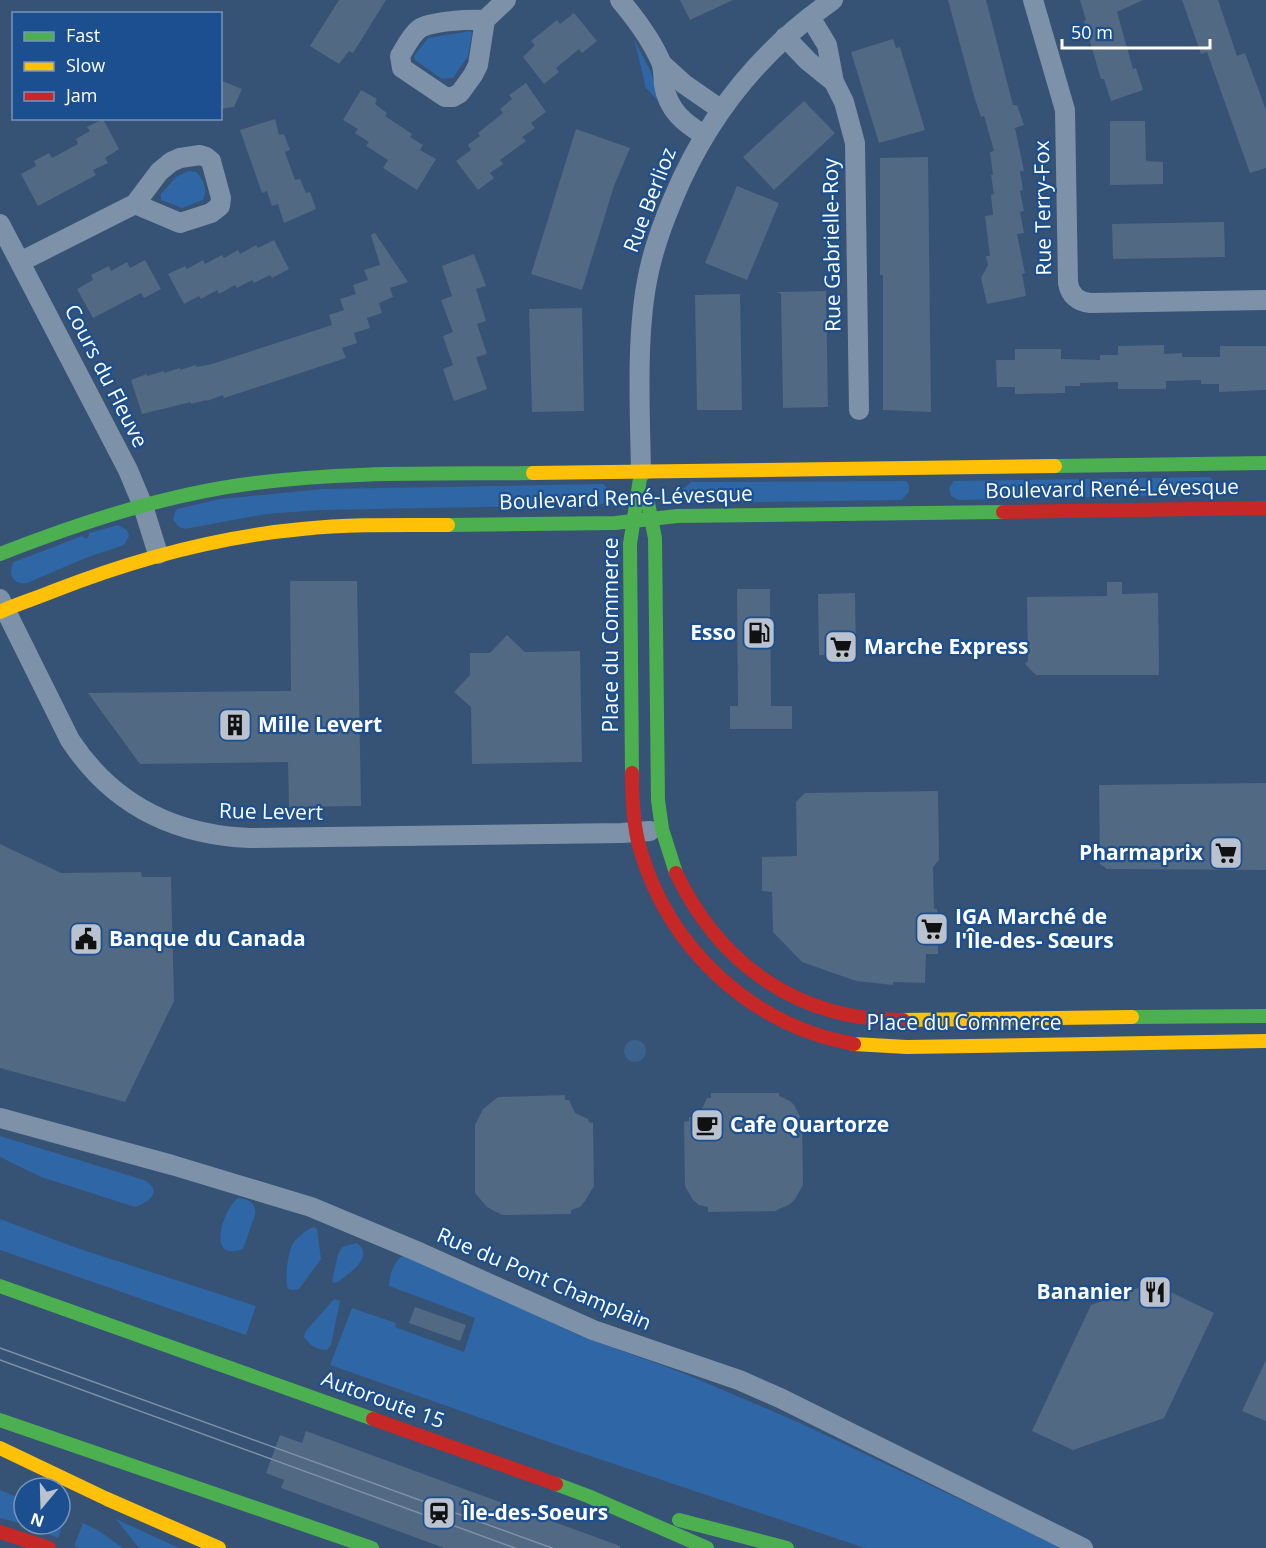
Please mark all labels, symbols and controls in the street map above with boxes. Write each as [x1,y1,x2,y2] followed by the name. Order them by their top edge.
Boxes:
[12,12,222,120] legend
[1062,12,1210,50] scale bar
[1071,20,1113,44] text: 50 m
[66,23,100,47] text: Fast
[66,53,105,77] text: Slow
[64,83,98,107] text: Jam
[1027,140,1057,276] street label: Rue Terry-Fox
[616,143,682,256] street label: Rue Berlioz
[815,157,847,332] street label: Rue Gabrielle-Roy
[59,299,155,452] street label: Cours du Fleuve
[985,472,1239,504] street label: Boulevard René-Lévesque
[499,479,753,515] street label: Boulevard René-Lévesque
[596,537,624,733] street label: Place du Commerce
[741,615,777,651] fuel station icon: Esso
[690,618,736,646] place label: Esso
[823,629,859,665] supermarket icon: Marche Express
[864,632,1029,660] place label: Marche Express
[217,707,253,743] building icon: Mille Levert
[258,710,382,738] place label: Mille Levert
[219,796,323,826] street label: Rue Levert
[1208,835,1244,871] supermarket icon: Pharmaprix
[1079,838,1204,866] place label: Pharmaprix
[955,902,1114,954] place label: IGA Marché de l'Île-des- Sœurs
[914,911,950,947] supermarket icon: IGA Marché de l'Île-des- Sœurs
[68,921,104,957] public building icon: Banque du Canada
[109,924,306,952] place label: Banque du Canada
[866,1008,1062,1036] street label: Place du Commerce
[689,1107,725,1143] cafe icon: Cafe Quartorze
[730,1110,889,1138] place label: Cafe Quartorze
[433,1220,656,1336] street label: Rue du Pont Champlain
[1137,1274,1173,1310] restaurant icon: Bananier
[1037,1277,1132,1305] place label: Bananier
[318,1364,449,1434] street label: Autoroute 15
[12,1476,72,1536] north arrow
[421,1495,457,1531] station icon: Île-des-Soeurs
[461,1498,608,1526] place label: Île-des-Soeurs
[27,1508,47,1533] text: N

